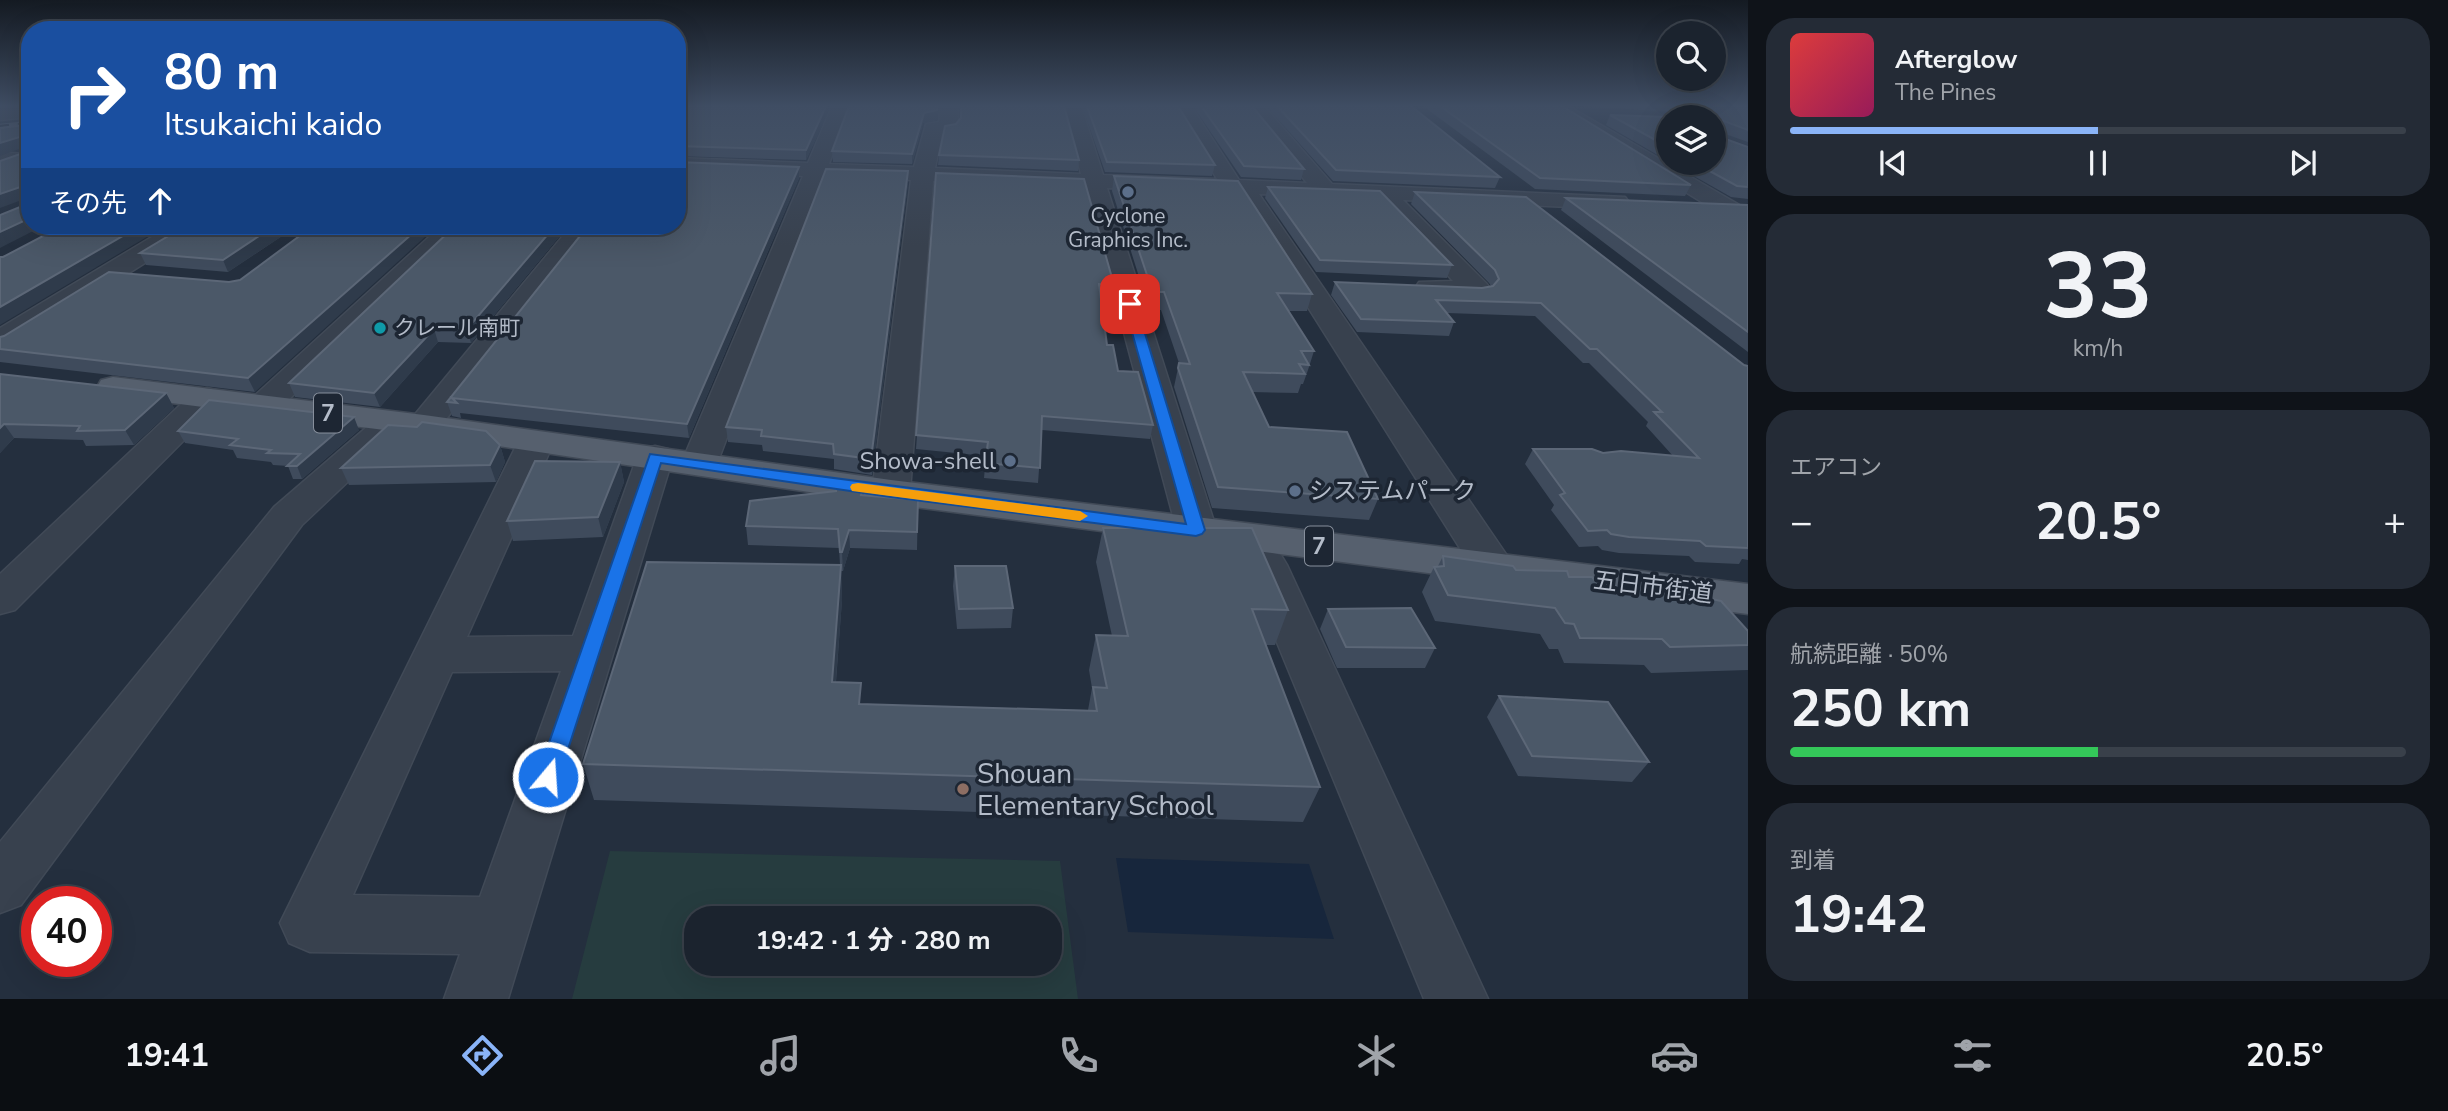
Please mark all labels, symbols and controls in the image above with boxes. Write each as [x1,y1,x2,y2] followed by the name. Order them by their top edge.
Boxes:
[1656,21,1726,175] map controls
[1656,21,1726,91] button: search
[164,39,279,106] text: 80 m
[1895,42,2018,77] text: Afterglow
[49,49,140,140] icon: right
[1895,77,1996,108] text: The Pines
[164,103,382,146] text: Itsukaichi kaido
[1656,105,1726,175] button: layers
[1874,144,1912,182] icon: previous
[2079,144,2117,182] icon: pause
[2284,144,2322,182] icon: next
[141,182,179,220] icon: ahead
[1120,184,1136,200] marker: Cyclone Graphics Inc.
[49,186,127,221] text: その先
[1068,202,1188,254] place label: Cyclone Graphics Inc.
[2043,225,2153,349] text: 33
[1100,274,1160,334] pin
[1111,285,1149,323] icon: arrive
[394,314,520,342] place label: クレール南町
[372,320,388,336] marker: クレール南町
[2073,333,2123,364] text: km/h
[314,394,342,432] road number: 7
[859,445,996,477] place label: Showa-shell
[1790,452,1882,483] text: エアコン
[1002,453,1018,469] marker: Showa-shell
[1309,475,1476,507] place label: システムパーク
[1287,483,1303,499] marker: システムパーク
[2035,486,2161,557] text: 20.5°
[1790,497,1813,548] text: −
[2383,497,2406,548] text: +
[1305,526,1333,566] road number: 7
[1591,564,1715,610] street label: 五日市街道
[1790,639,1948,670] text: 航続距離 · 50%
[1790,673,1971,744] text: 250 km
[511,740,585,814] position arrow
[977,755,1214,825] place label: Shouan Elementary School
[955,781,971,797] marker: Shouan Elementary School
[1790,845,1836,876] text: 到着
[1790,879,1928,950] text: 19:42
[21,886,112,977] speed limit sign: 40
[755,923,991,958] text: 19:42 · 1 分 · 280 m
[458,1031,507,1080] icon: directions
[756,1031,805,1080] icon: music
[1054,1031,1103,1080] icon: phone
[1352,1031,1401,1080] icon: climate
[1650,1031,1699,1080] icon: car
[1948,1031,1997,1080] icon: filters
[124,1034,209,1077] text: 19:41
[2246,1034,2323,1077] text: 20.5°

